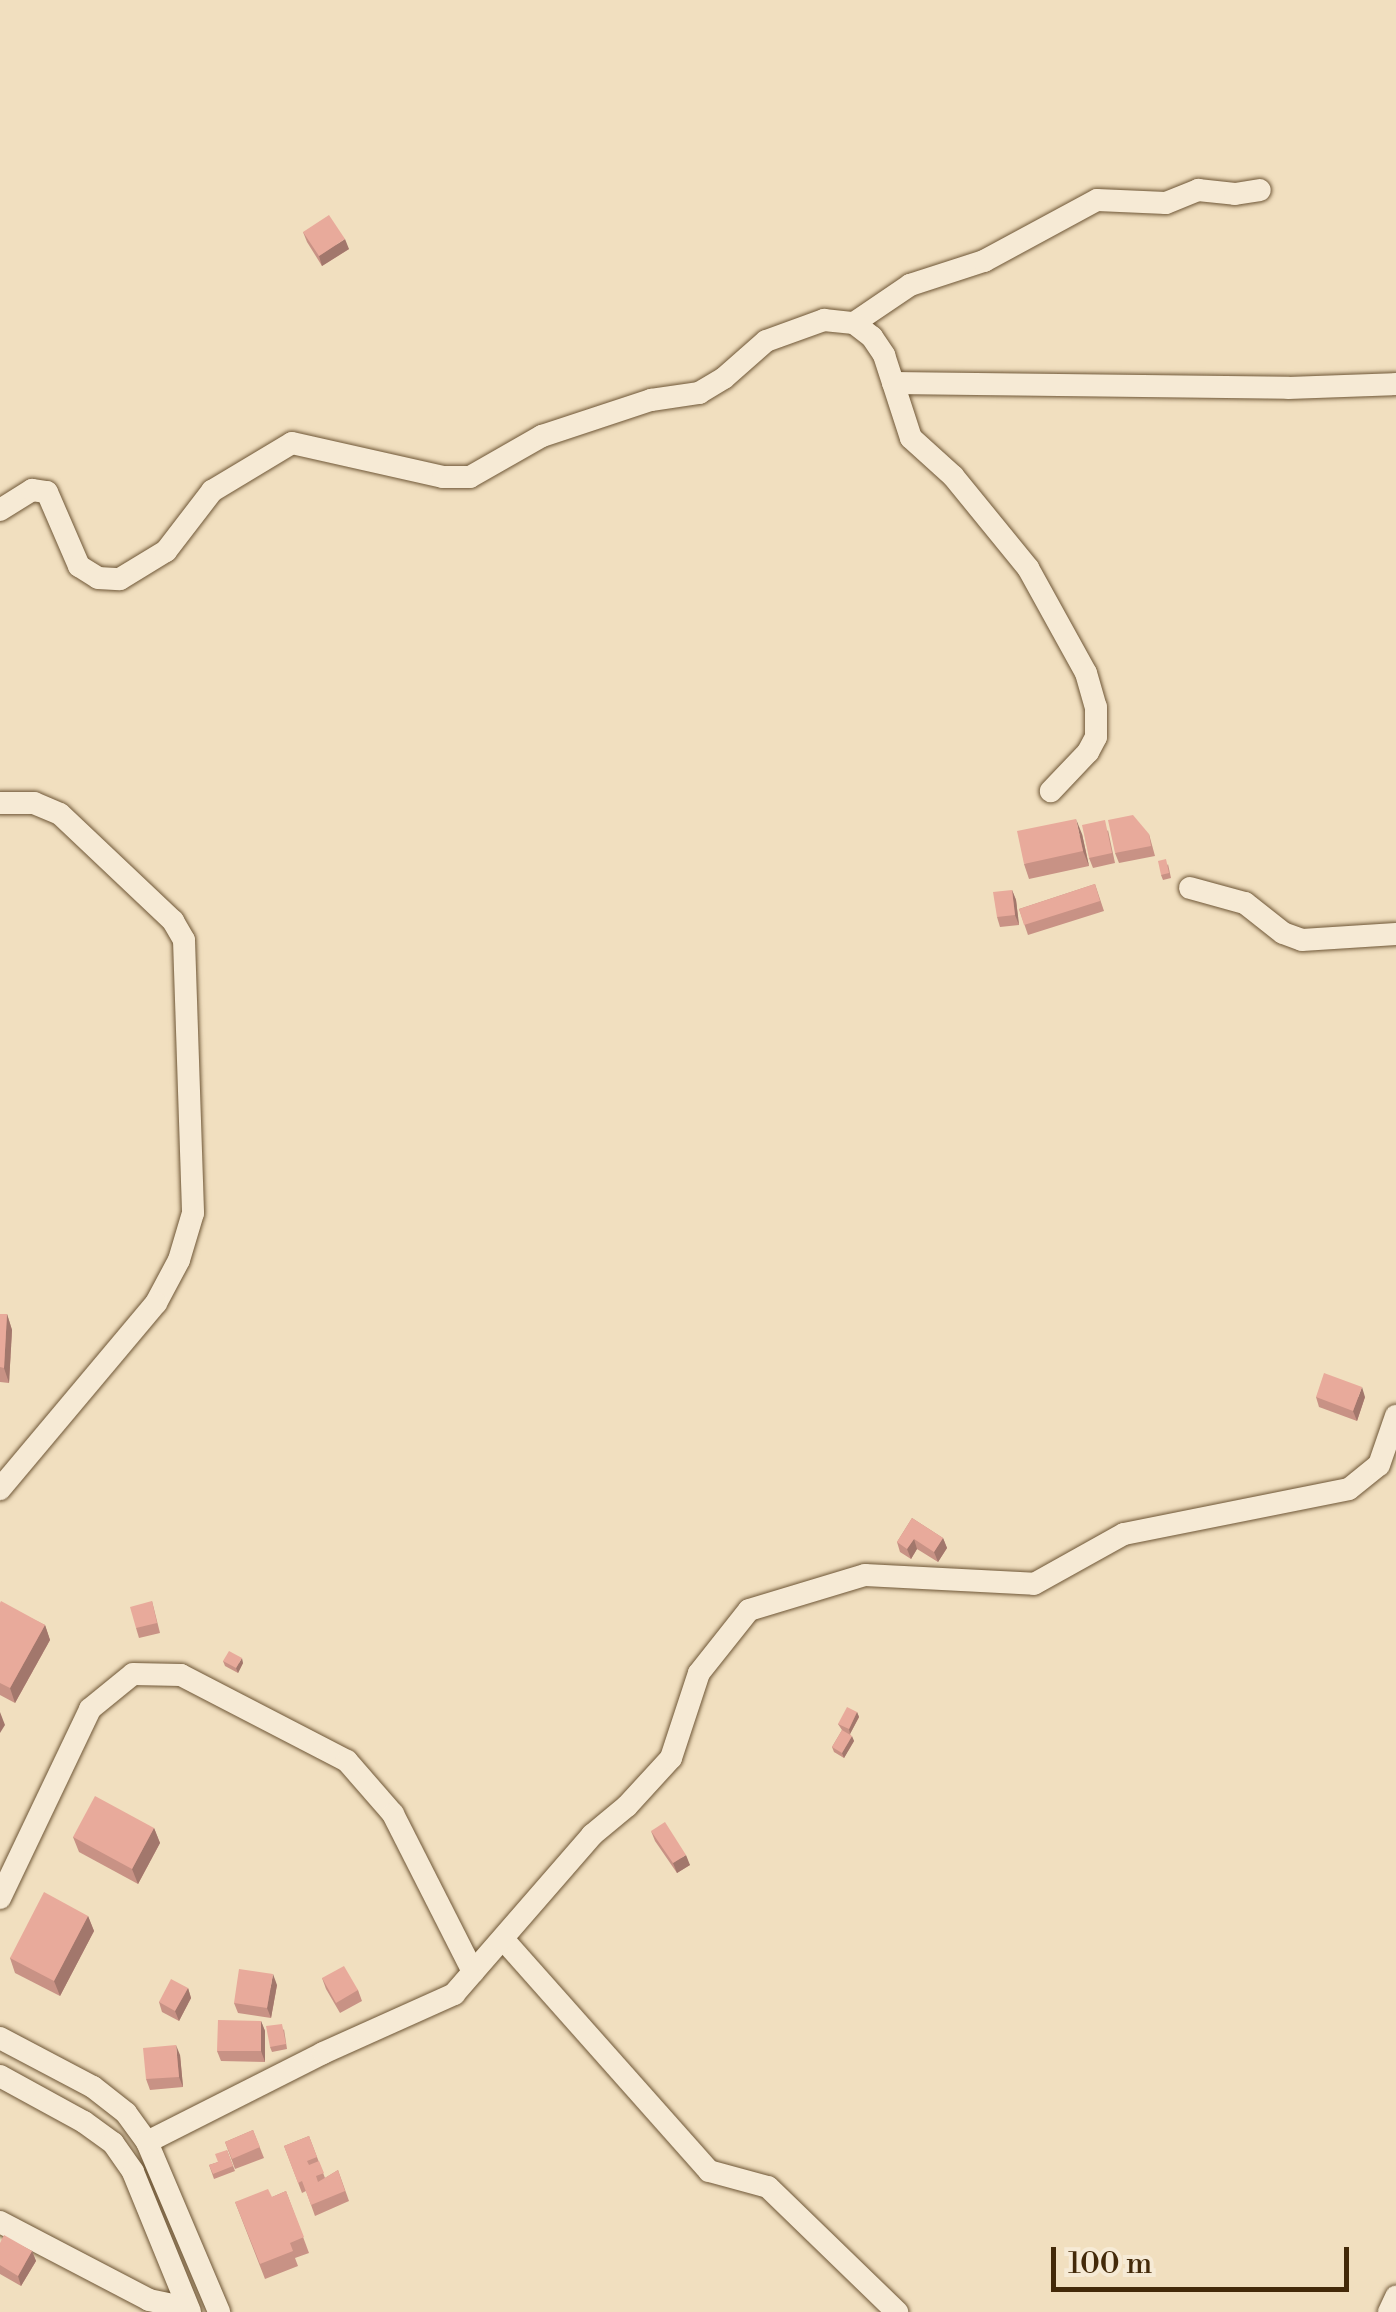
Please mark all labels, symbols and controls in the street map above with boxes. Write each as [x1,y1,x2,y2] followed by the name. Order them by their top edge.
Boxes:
[1056,2227,1354,2289] scale bar
[1068,2245,1152,2283] text: 100 m

